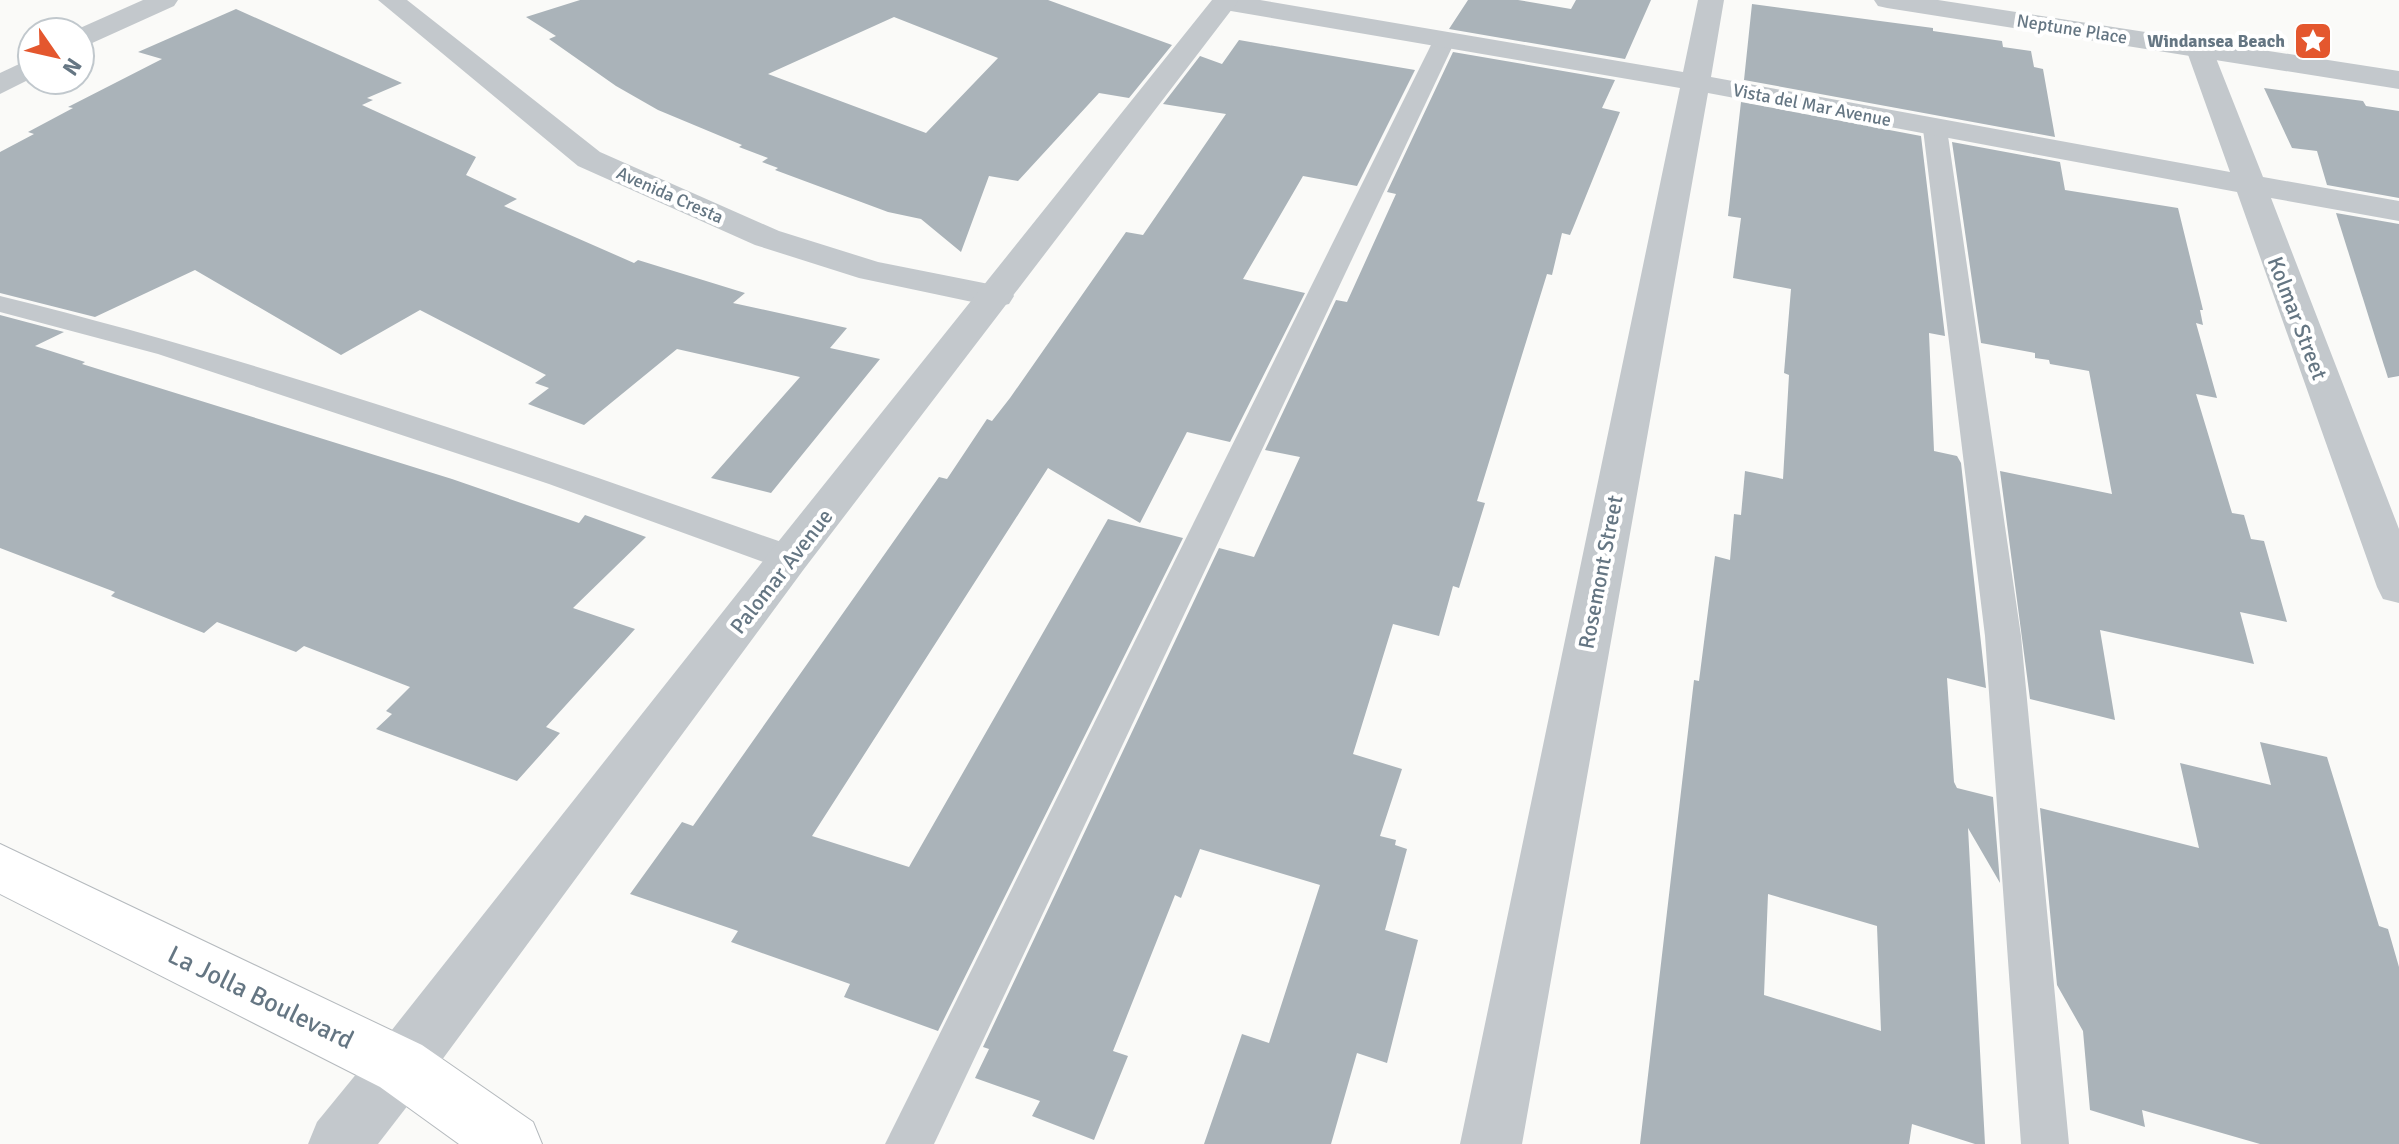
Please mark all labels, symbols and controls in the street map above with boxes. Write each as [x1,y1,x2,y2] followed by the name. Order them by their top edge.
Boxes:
[2015,9,2129,49] street label: Neptune Place
[16,16,96,96] north arrow
[2292,20,2334,62] place icon: Windansea Beach
[2147,30,2285,52] place label: Windansea Beach
[57,53,88,81] text: N
[1731,79,1893,131] street label: Vista del Mar Avenue
[613,162,727,228] street label: Avenida Cresta
[2262,253,2333,384] street label: Kolmar Street
[1572,493,1629,651] street label: Rosemont Street
[724,503,839,639] street label: Palomar Avenue
[162,939,359,1057] street label: La Jolla Boulevard

